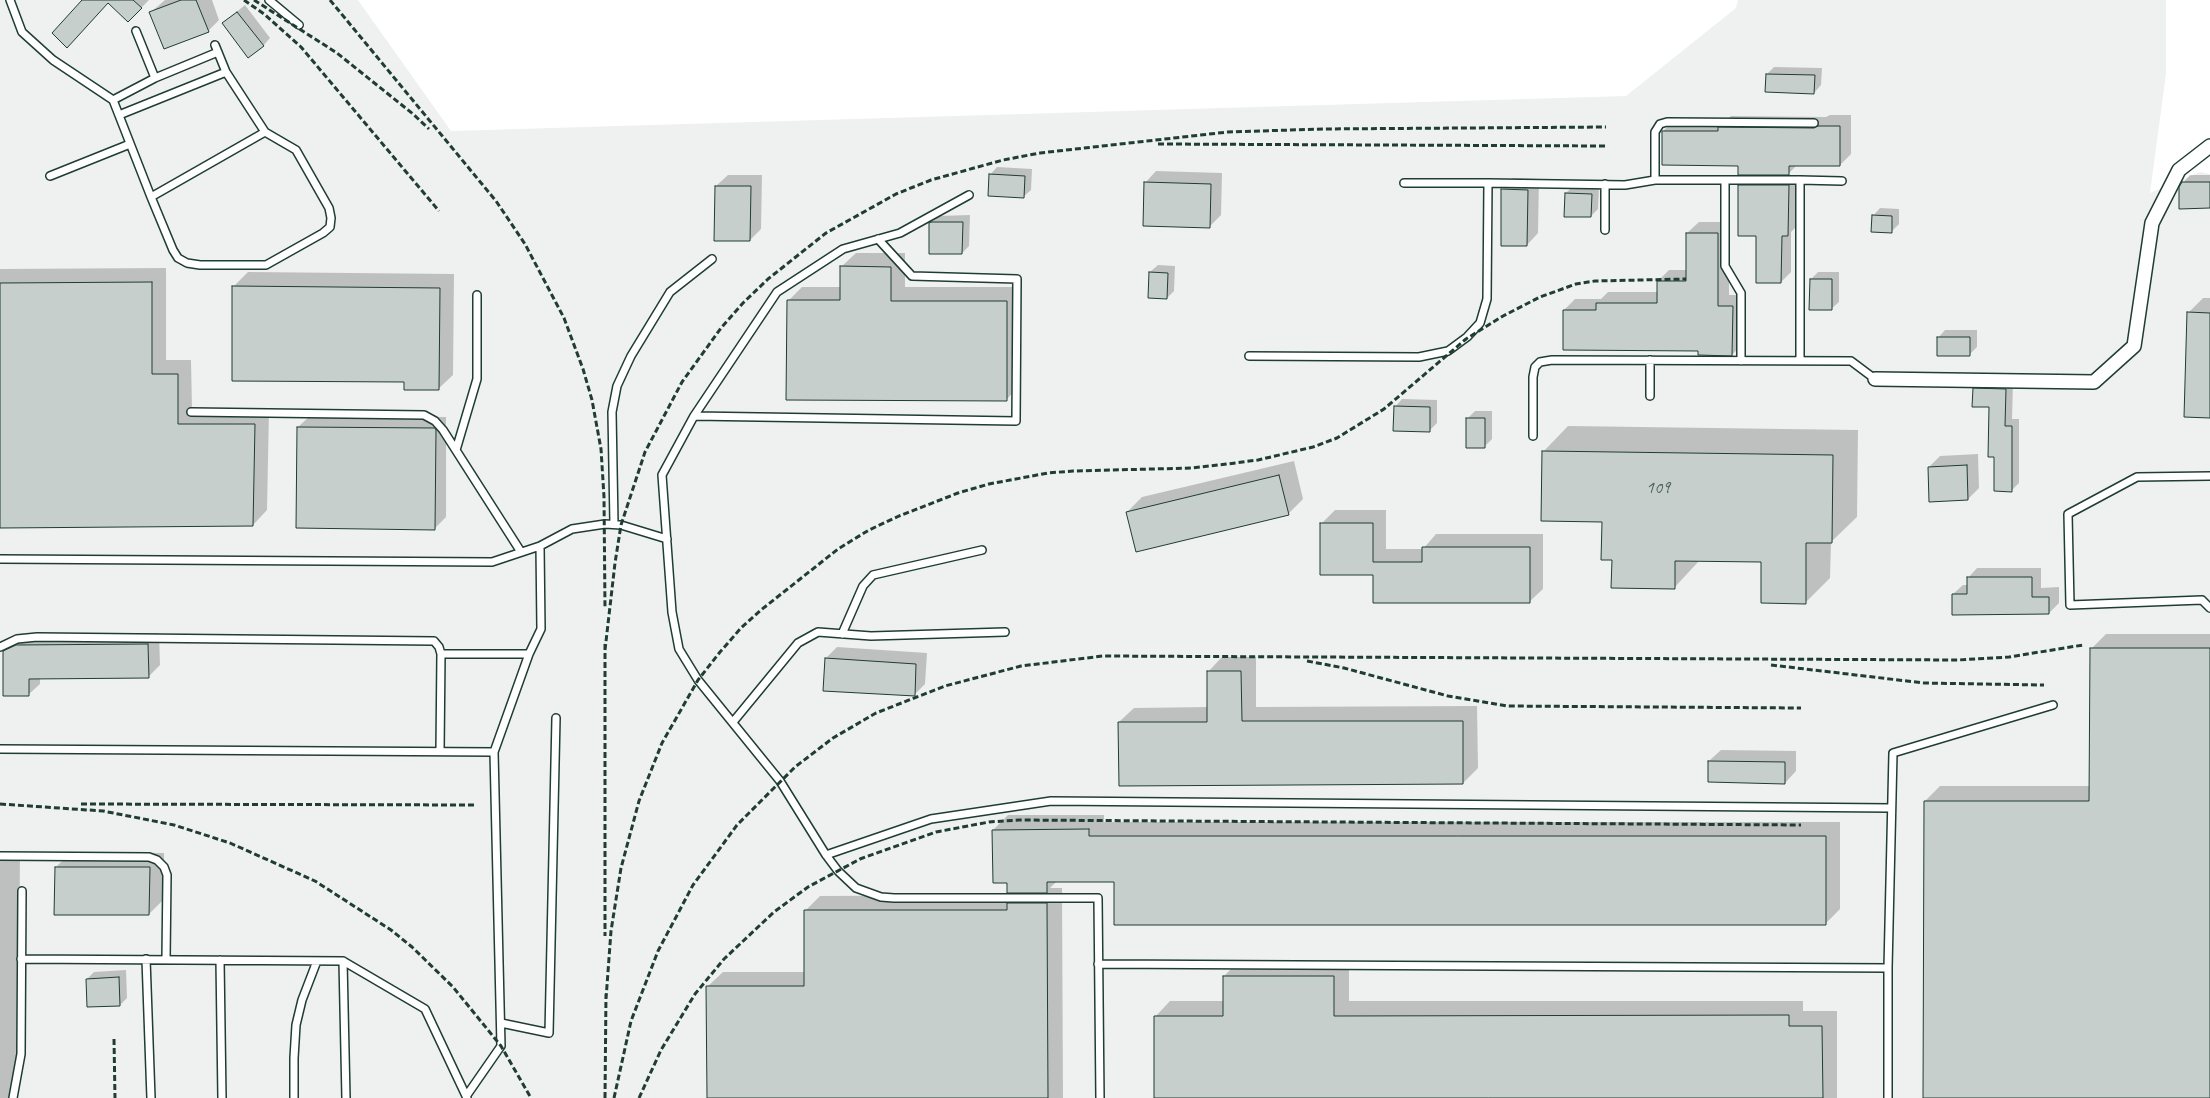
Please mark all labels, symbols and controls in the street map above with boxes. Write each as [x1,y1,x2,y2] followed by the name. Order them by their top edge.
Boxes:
[1646,477,1670,499] house number: 109

